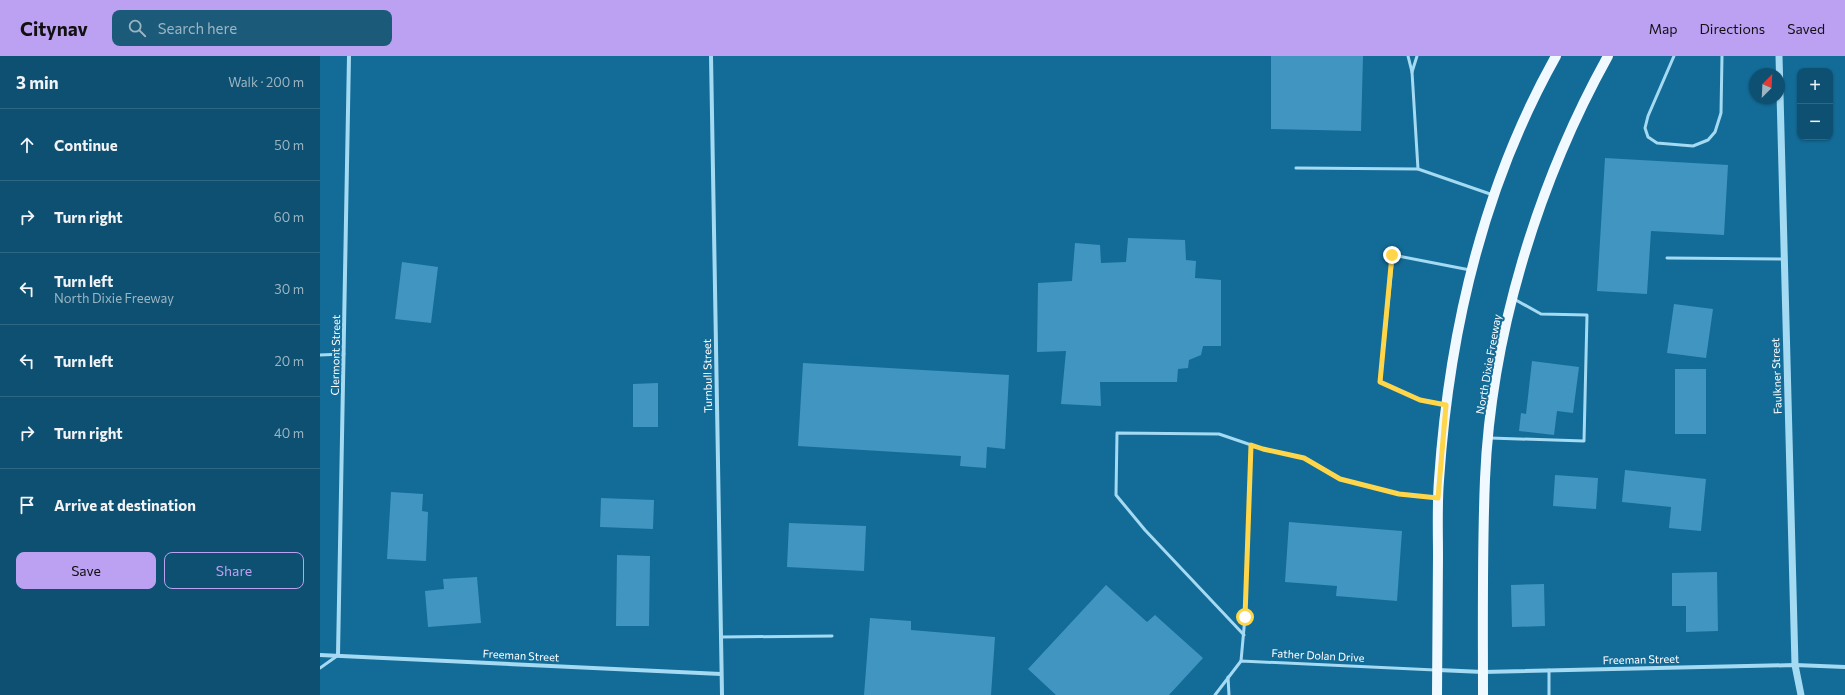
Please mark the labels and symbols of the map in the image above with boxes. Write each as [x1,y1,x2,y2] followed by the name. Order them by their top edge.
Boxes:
[1749,68,1785,104] north arrow
[1383,246,1401,264] route end
[1473,313,1503,415] street label: North Dixie Freeway
[328,314,342,395] street label: Clermont Street
[1768,337,1784,414] street label: Faulkner Street
[700,338,714,413] street label: Turnbull Street
[1236,608,1254,626] route start
[482,646,560,664] street label: Freeman Street
[1271,646,1365,664] street label: Father Dolan Drive
[1602,652,1680,666] street label: Freeman Street

